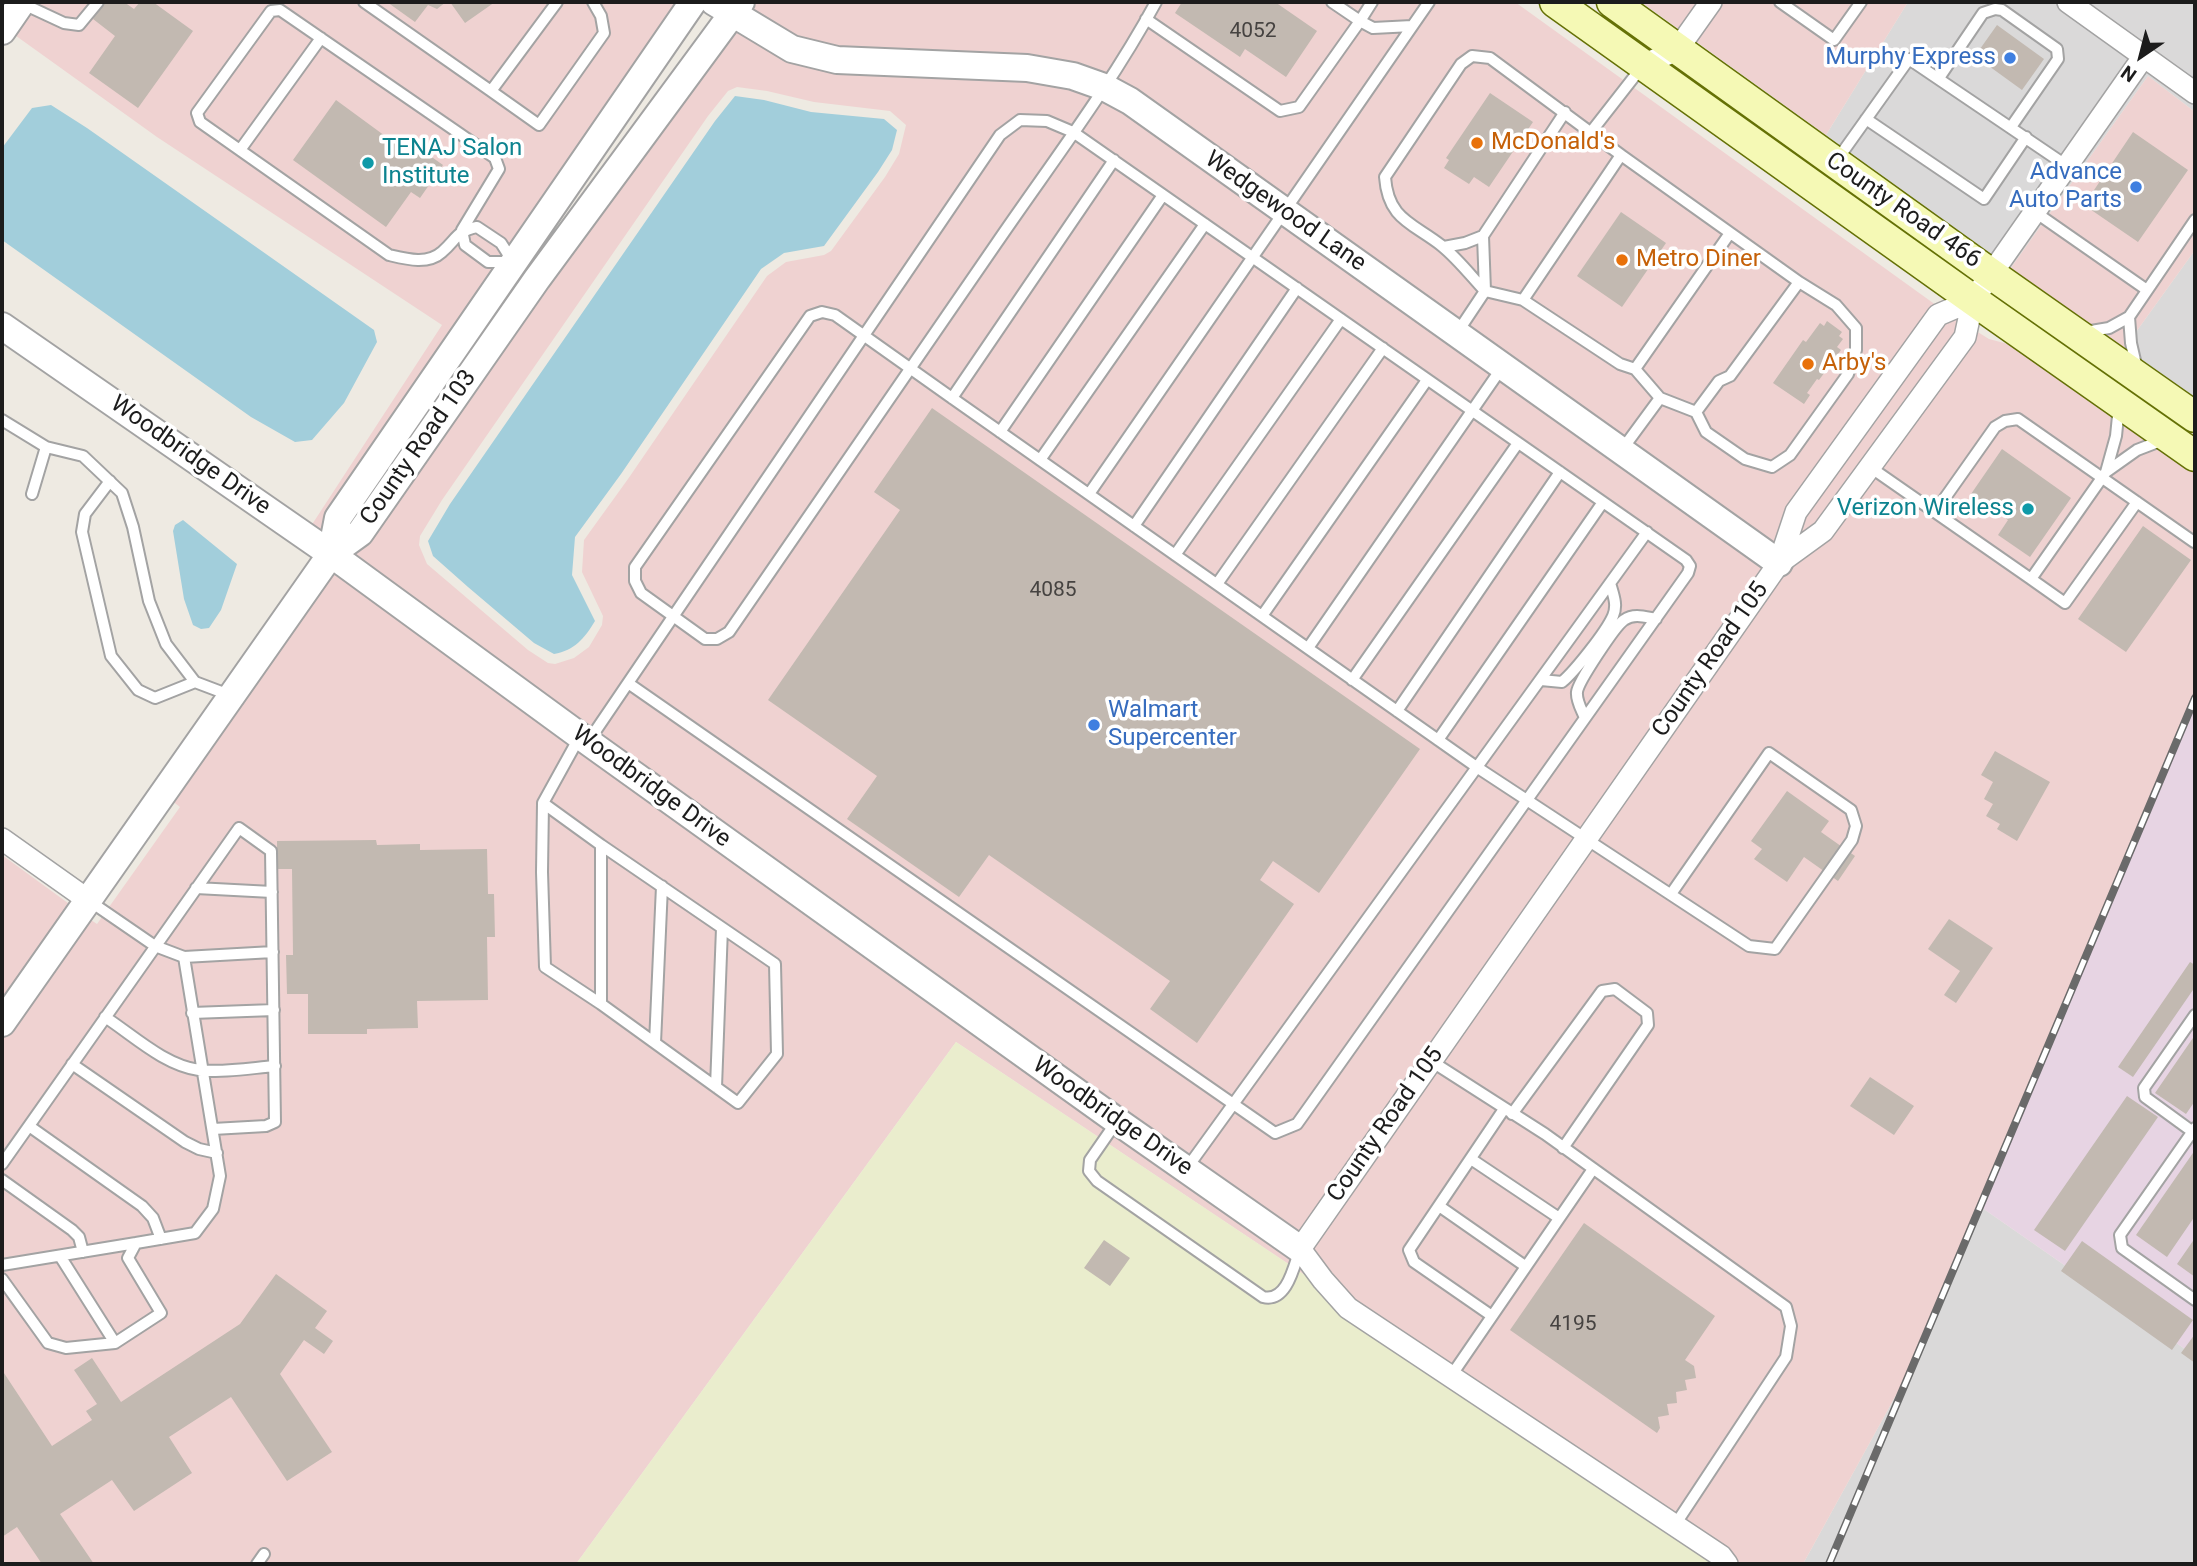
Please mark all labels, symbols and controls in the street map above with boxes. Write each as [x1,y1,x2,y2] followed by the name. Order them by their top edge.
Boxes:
[1229,19,1277,45] house number: 4052
[2106,21,2176,91] north arrow
[1825,44,1996,72] place label: Murphy Express
[2002,50,2018,66] marker: Murphy Express
[2117,60,2141,87] text: N
[1491,129,1615,157] place label: McDonald's
[382,135,522,191] place label: TENAJ Salon Institute
[1469,135,1485,151] marker: McDonald's
[1199,146,1371,278] street label: Wedgewood Lane
[1820,147,1986,275] street label: County Road 466
[360,155,376,171] marker: TENAJ Salon Institute
[2009,159,2122,215] place label: Advance Auto Parts
[2128,179,2144,195] marker: Advance Auto Parts
[1636,246,1761,274] place label: Metro Diner
[1614,252,1630,268] marker: Metro Diner
[1822,350,1886,378] place label: Arby's
[1800,356,1816,372] marker: Arby's
[355,365,483,531] street label: County Road 103
[104,390,276,522] street label: Woodbridge Drive
[1837,495,2014,523] place label: Verizon Wireless
[2020,501,2036,517] marker: Verizon Wireless
[1647,577,1775,743] street label: County Road 105
[1029,578,1077,604] house number: 4085
[1108,697,1237,753] place label: Walmart Supercenter
[1086,717,1102,733] marker: Walmart Supercenter
[566,720,736,854] street label: Woodbridge Drive
[1322,1042,1450,1208] street label: County Road 105
[1026,1051,1198,1183] street label: Woodbridge Drive
[1549,1312,1597,1338] house number: 4195

